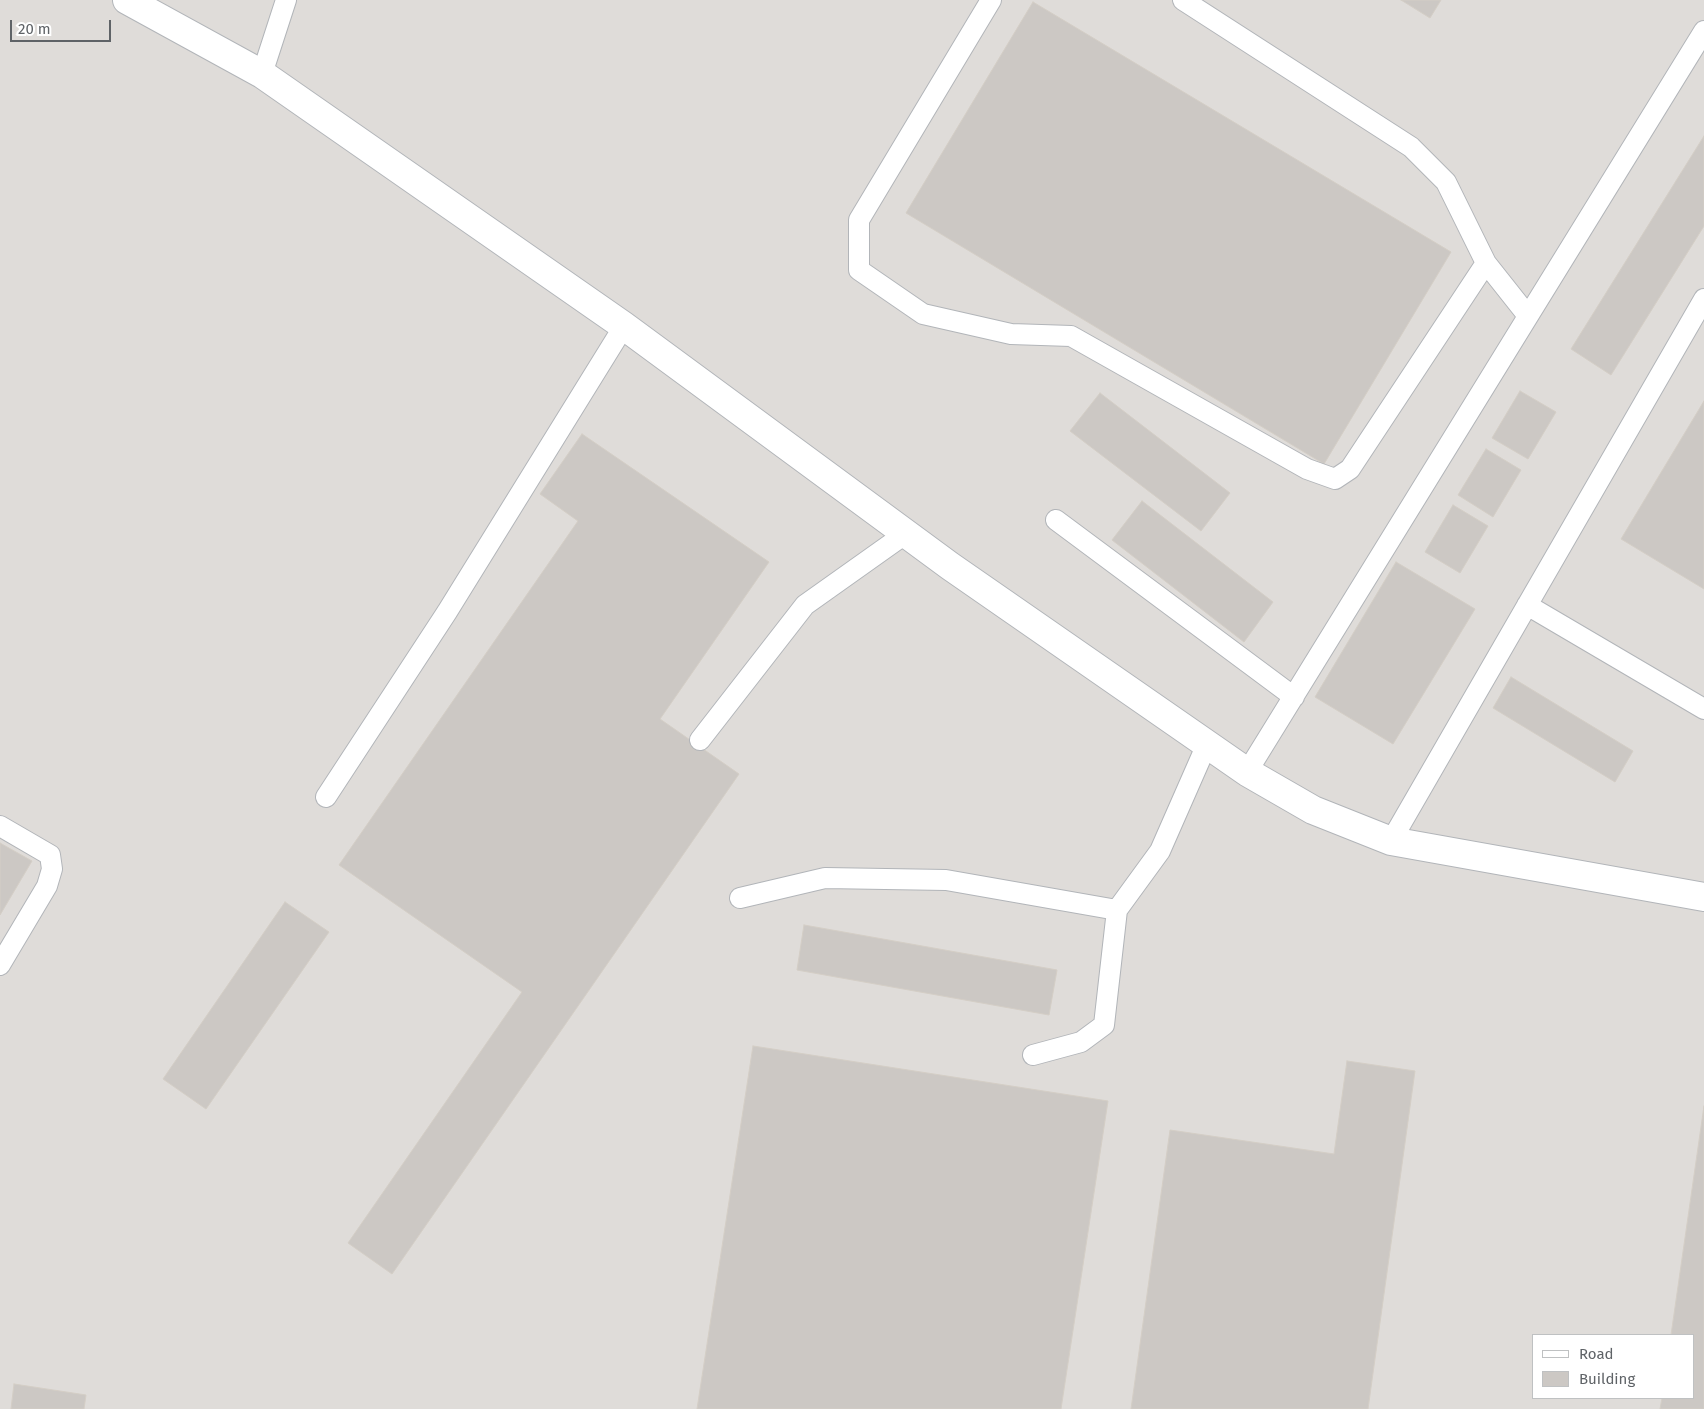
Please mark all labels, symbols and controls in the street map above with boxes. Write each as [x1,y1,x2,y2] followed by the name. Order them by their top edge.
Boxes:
[12,10,114,42] scale bar
[18,20,51,38] text: 20 m
[1532,1334,1694,1399] legend
[1579,1345,1614,1363] text: Road
[1579,1370,1635,1388] text: Building

